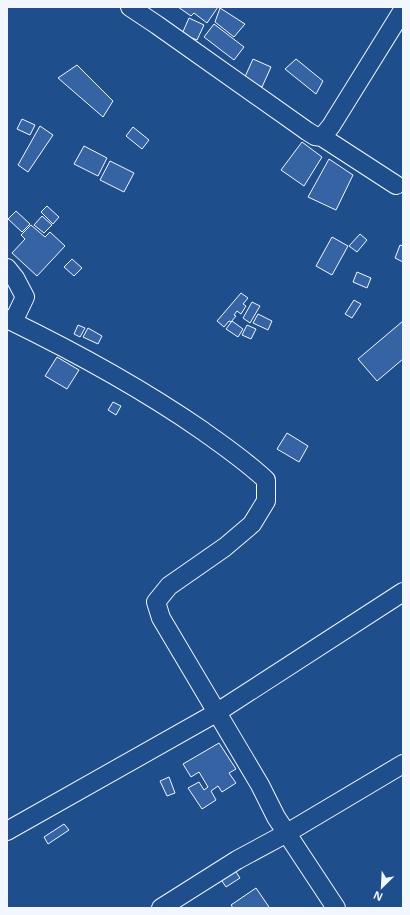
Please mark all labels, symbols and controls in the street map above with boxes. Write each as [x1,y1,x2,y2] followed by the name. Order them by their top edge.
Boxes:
[362,867,402,907] north arrow
[371,888,385,905] text: N

